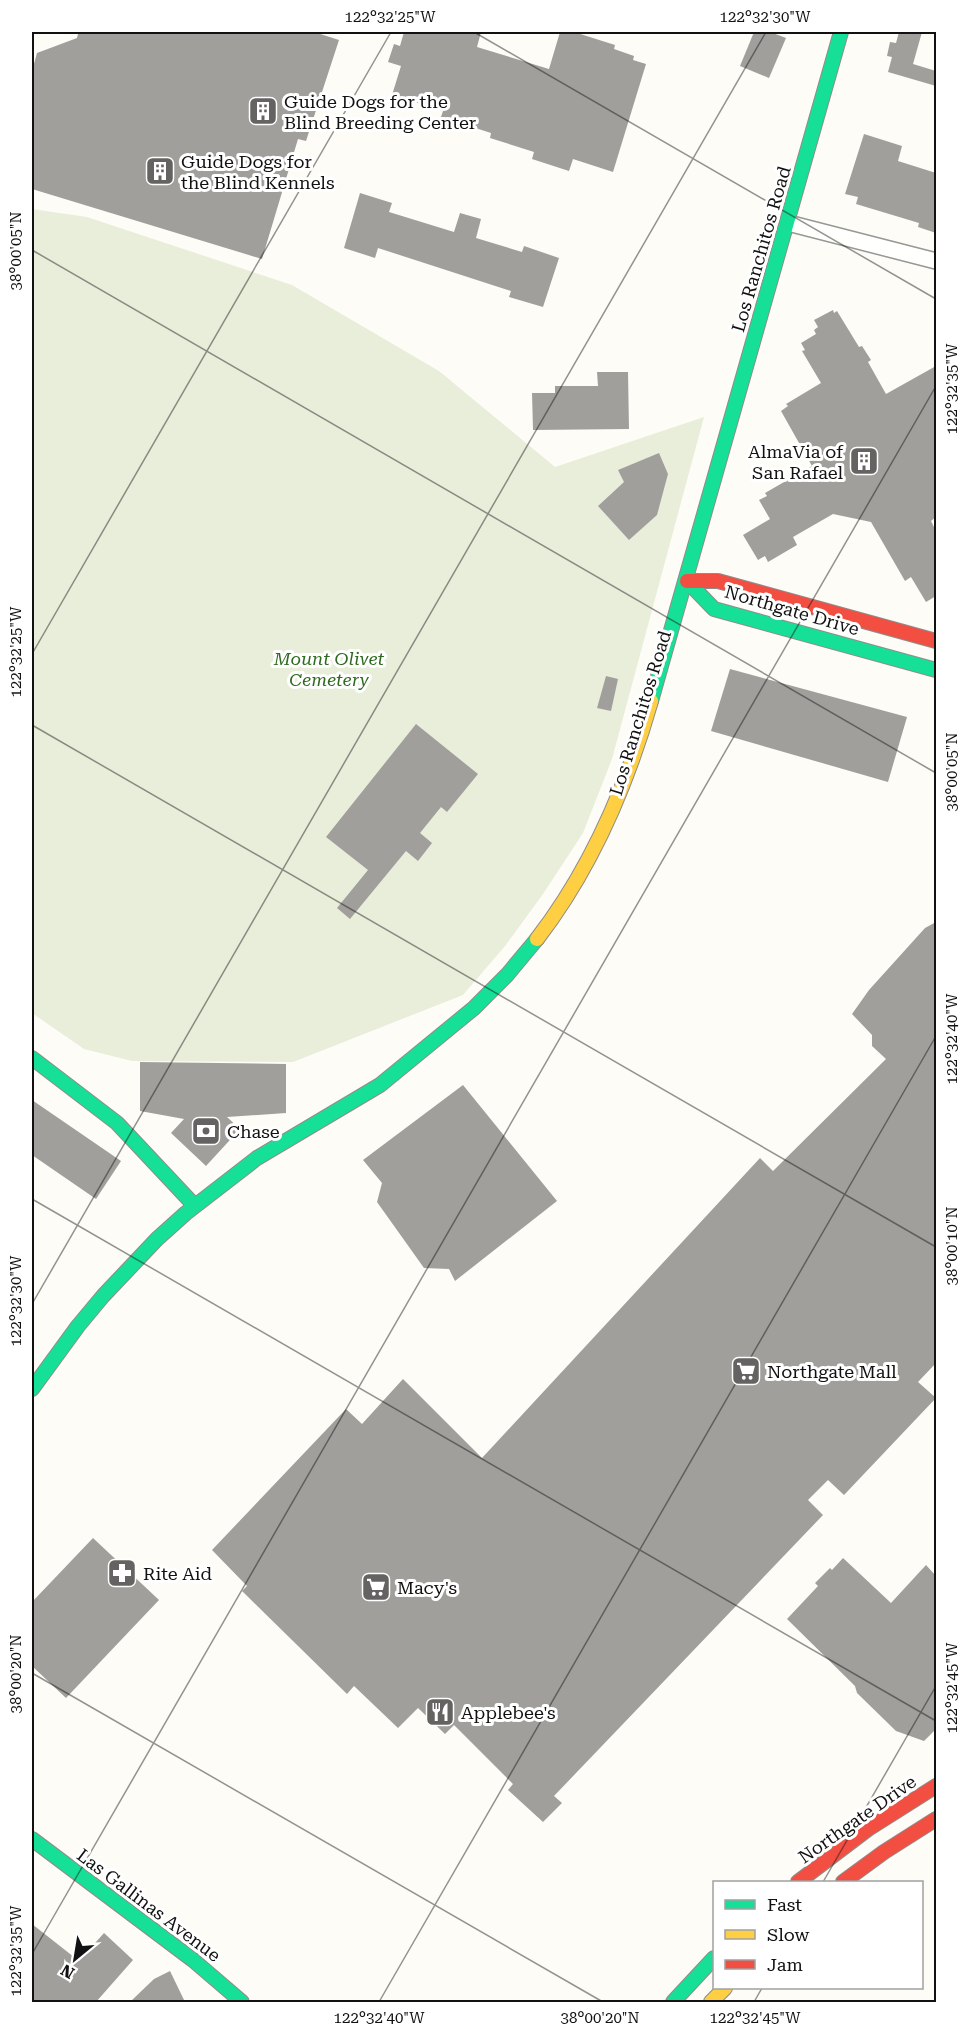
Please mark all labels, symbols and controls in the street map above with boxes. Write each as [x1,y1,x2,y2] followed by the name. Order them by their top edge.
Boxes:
[345,8,436,26] text: 122°32'25"W
[720,8,811,26] text: 122°32'30"W
[284,91,476,133] place label: Guide Dogs for the Blind Breeding Center
[247,95,279,127] building icon: Guide Dogs for the Blind Breeding Center
[181,151,335,193] place label: Guide Dogs for the Blind Kennels
[144,155,176,187] building icon: Guide Dogs for the Blind Kennels
[727,163,795,334] street label: Los Ranchitos Road
[7,211,25,291] text: 38°00'05"N
[943,343,961,434] text: 122°32'35"W
[748,441,844,483] place label: AlmaVia of San Rafael
[848,445,880,477] building icon: AlmaVia of San Rafael
[722,581,862,639] street label: Northgate Drive
[7,606,25,697] text: 122°32'25"W
[605,628,675,798] street label: Los Ranchitos Road
[273,648,385,690] park label: Mount Olivet Cemetery
[943,732,961,812] text: 38°00'05"N
[943,993,961,1084] text: 122°32'40"W
[190,1115,222,1147] bank icon: Chase
[227,1121,280,1142] place label: Chase
[943,1206,961,1286] text: 38°00'10"N
[7,1255,25,1346] text: 122°32'30"W
[730,1355,762,1387] supermarket icon: Northgate Mall
[767,1361,897,1382] place label: Northgate Mall
[106,1557,138,1589] pharmacy icon: Rite Aid
[143,1563,213,1584] place label: Rite Aid
[360,1571,392,1603] supermarket icon: Macy's
[397,1577,457,1598] place label: Macy's
[7,1634,25,1714] text: 38°00'20"N
[943,1642,961,1733] text: 122°32'45"W
[424,1696,456,1728] restaurant icon: Applebee's
[461,1702,556,1723] place label: Applebee's
[794,1771,920,1867] street label: Northgate Drive
[73,1844,225,1966] street label: Las Gallinas Avenue
[713,1881,923,1989] legend
[767,1894,802,1915] text: Fast
[7,1905,25,1996] text: 122°32'35"W
[767,1924,809,1945] text: Slow
[45,1929,105,1989] north arrow
[767,1954,803,1975] text: Jam
[58,1960,78,1983] text: N
[334,2009,425,2027] text: 122°32'40"W
[560,2009,640,2027] text: 38°00'20"N
[710,2009,801,2027] text: 122°32'45"W

